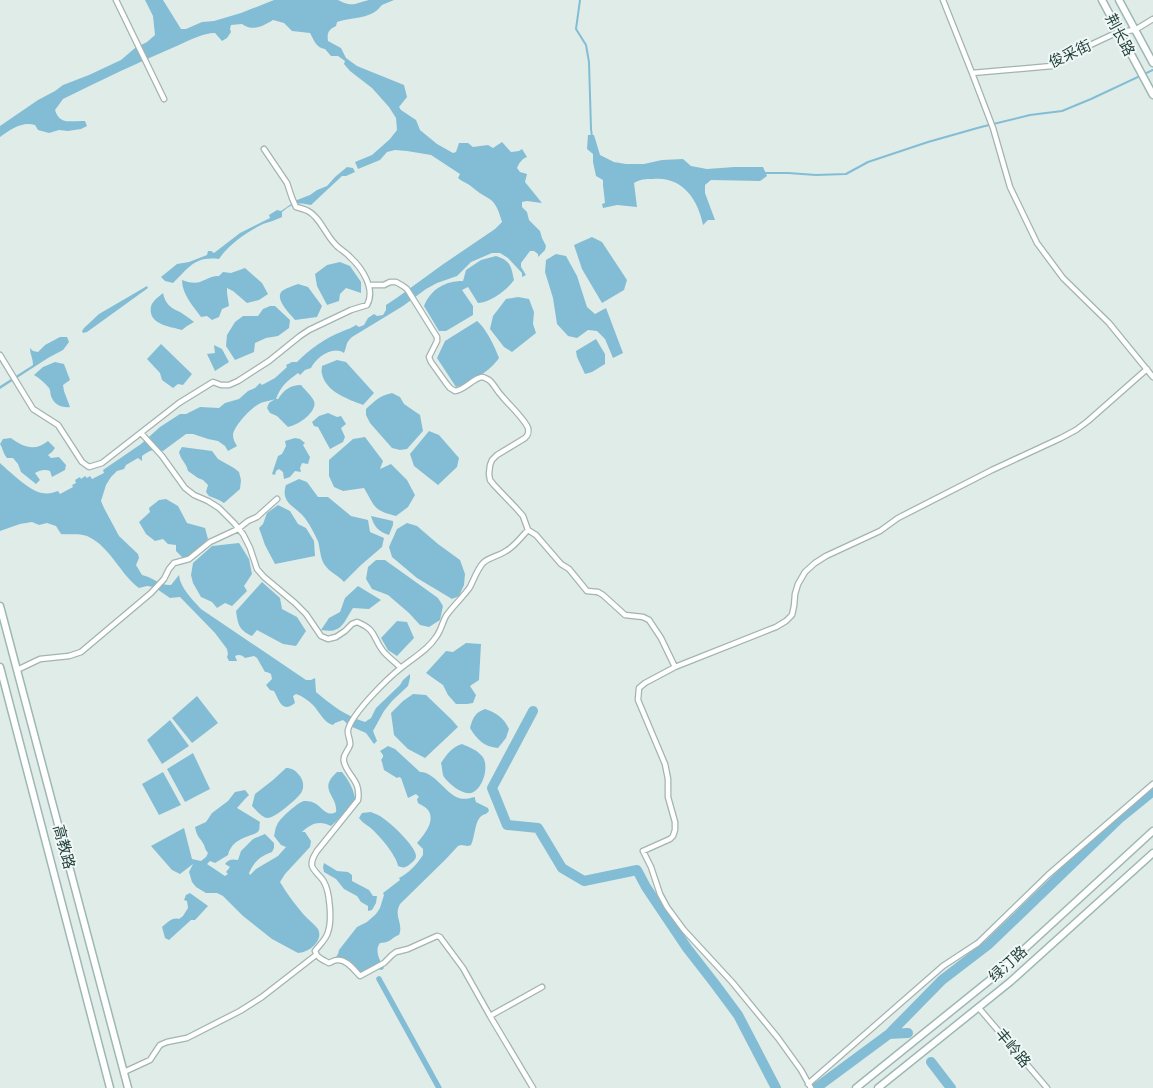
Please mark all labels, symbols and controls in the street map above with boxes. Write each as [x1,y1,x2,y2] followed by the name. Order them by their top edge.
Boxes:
[1101,11,1139,59] street label: 荆长路
[1046,36,1094,72] street label: 俊采街
[49,823,79,871] street label: 高教路
[985,942,1031,986] street label: 绿汀路
[992,1025,1034,1071] street label: 丰岭路

